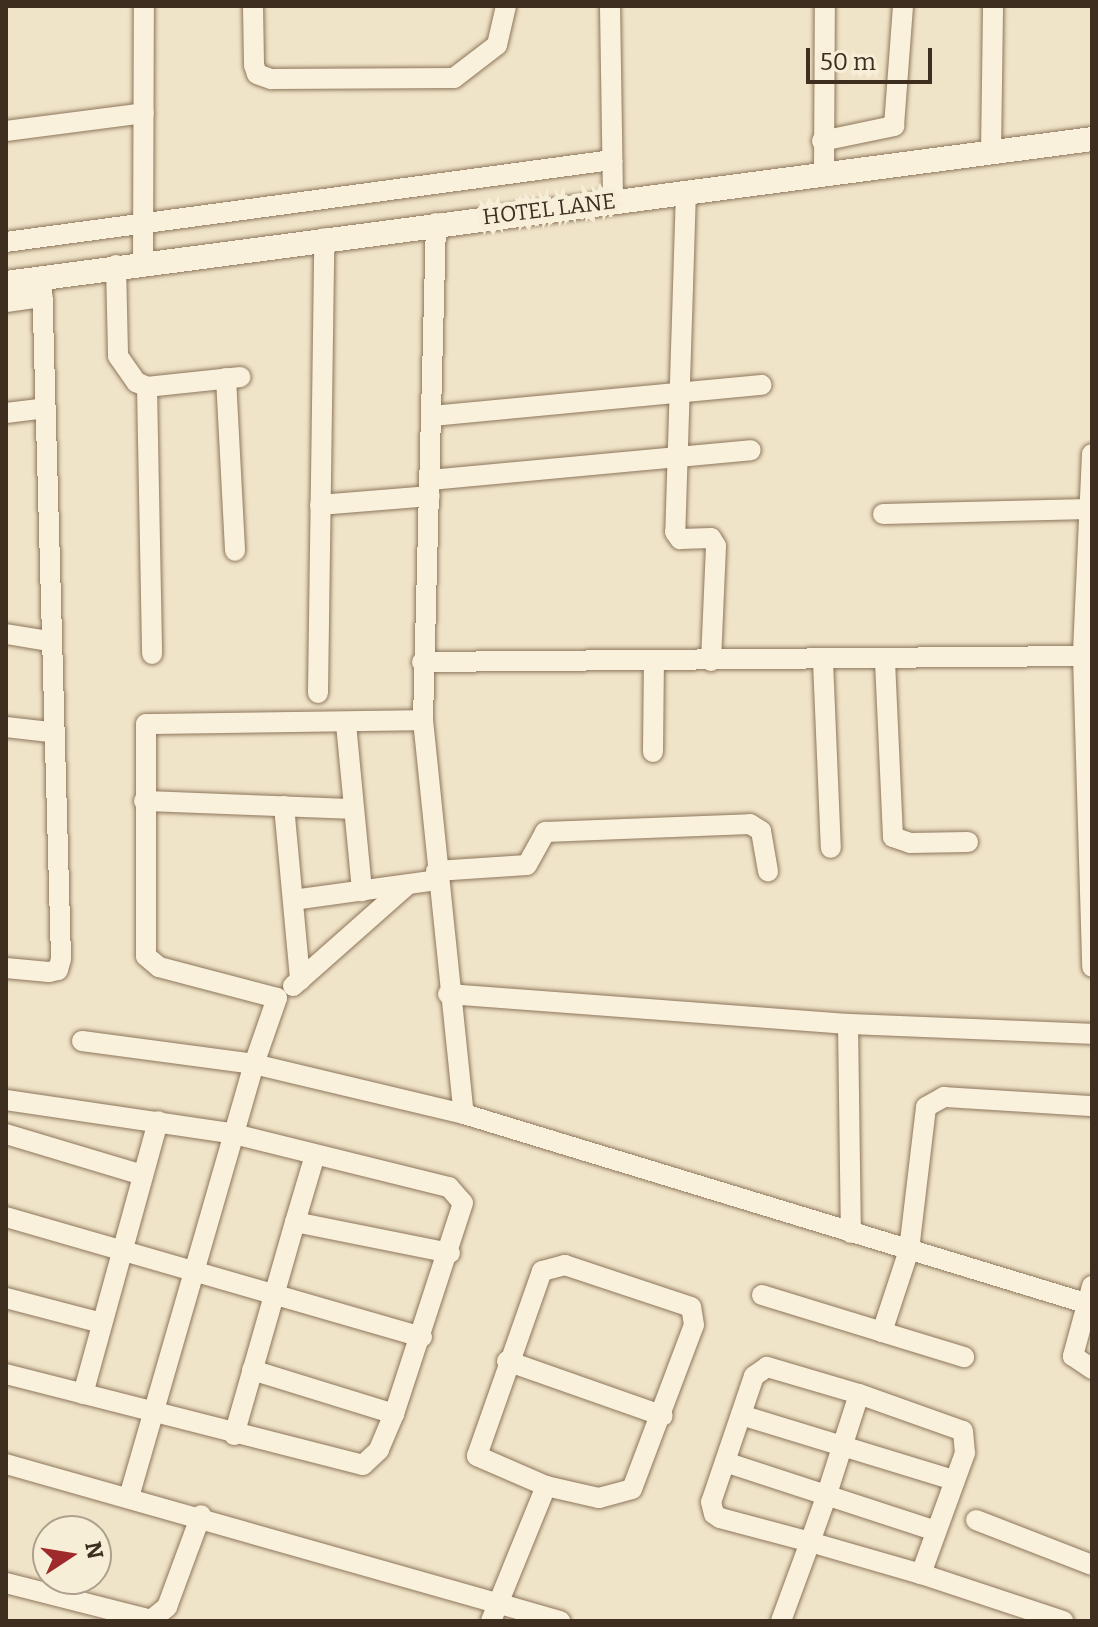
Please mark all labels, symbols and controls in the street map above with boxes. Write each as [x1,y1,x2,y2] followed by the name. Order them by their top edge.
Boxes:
[810,32,936,82] scale bar
[820,48,876,76] text: 50 m
[481,188,617,230] street label: HOTEL LANE
[32,1515,112,1595] north arrow
[79,1539,109,1561] text: N

